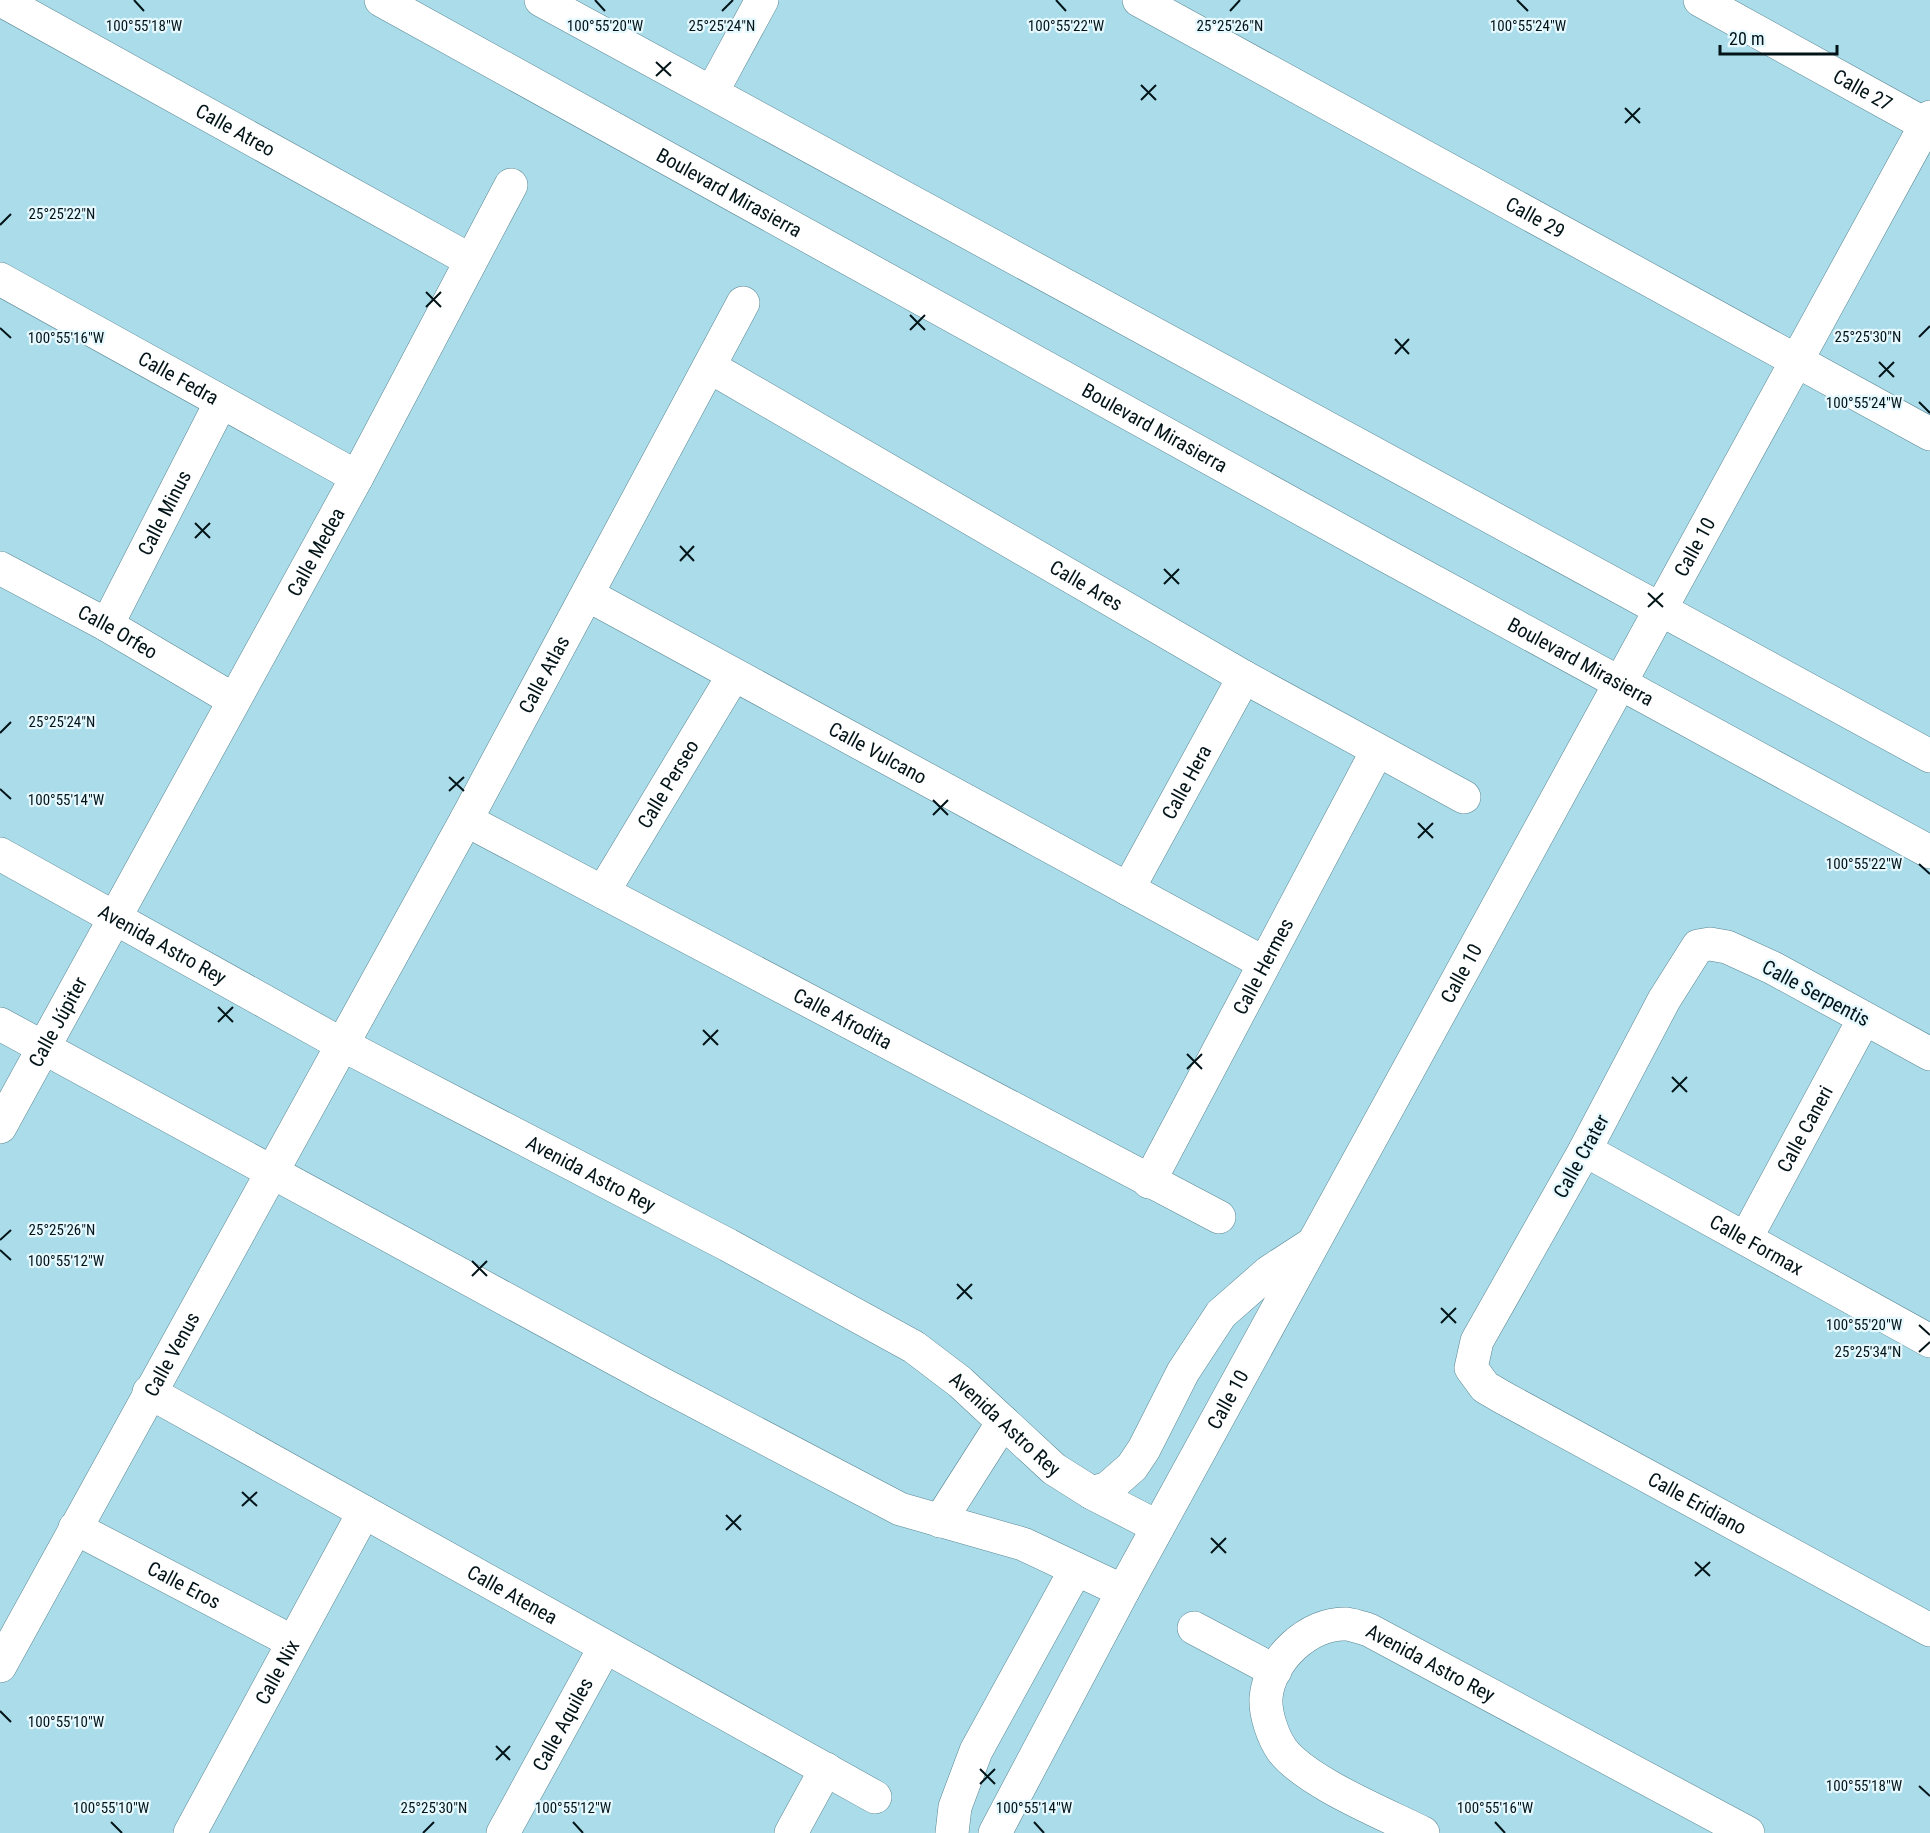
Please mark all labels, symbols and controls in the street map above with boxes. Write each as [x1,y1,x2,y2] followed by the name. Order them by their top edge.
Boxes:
[106,17,183,35] text: 100°55'18"W
[567,17,644,35] text: 100°55'20"W
[689,17,755,35] text: 25°25'24"N
[1028,17,1105,35] text: 100°55'22"W
[1197,17,1263,35] text: 25°25'26"N
[1490,17,1567,35] text: 100°55'24"W
[1720,18,1837,56] scale bar
[1729,28,1764,49] text: 20 m
[1829,64,1897,116] street label: Calle 27
[192,98,279,161] street label: Calle Atreo
[652,143,806,242] street label: Boulevard Mirasierra
[1502,192,1569,243] street label: Calle 29
[29,205,95,223] text: 25°25'22"N
[1835,328,1901,346] text: 25°25'30"N
[28,329,105,347] text: 100°55'16"W
[134,346,223,410] street label: Calle Fedra
[1078,378,1232,478] street label: Boulevard Mirasierra
[1826,394,1903,412] text: 100°55'24"W
[133,466,196,559] street label: Calle Minus
[282,504,350,601] street label: Calle Medea
[1669,513,1720,581] street label: Calle 10
[1046,555,1127,616] street label: Calle Ares
[74,600,162,664] street label: Calle Orfeo
[1504,612,1658,711] street label: Boulevard Mirasierra
[513,631,575,717] street label: Calle Atlas
[29,713,95,731] text: 25°25'24"N
[825,716,931,789] street label: Calle Vulcano
[632,735,704,833] street label: Calle Perseo
[1157,741,1217,823] street label: Calle Hera
[28,791,105,809] text: 100°55'14"W
[1826,855,1903,873] text: 100°55'22"W
[94,899,231,990] street label: Avenida Astro Rey
[1228,914,1298,1019] street label: Calle Hermes
[1435,940,1487,1007] street label: Calle 10
[1758,955,1874,1031] street label: Calle Serpentis
[23,973,92,1071] street label: Calle Júpiter
[789,983,896,1054] street label: Calle Afrodita
[1772,1081,1838,1176] street label: Calle Caneri
[1548,1110,1614,1202] street label: Calle Crater
[522,1130,660,1217] street label: Avenida Astro Rey
[1706,1209,1808,1281] street label: Calle Formax
[29,1221,95,1239] text: 25°25'26"N
[28,1252,105,1270] text: 100°55'12"W
[139,1308,205,1401] street label: Calle Venus
[1826,1316,1903,1334] text: 100°55'20"W
[1835,1343,1901,1361] text: 25°25'34"N
[1202,1366,1254,1433] street label: Calle 10
[945,1367,1065,1482] street label: Avenida Astro Rey
[1644,1467,1751,1540] street label: Calle Eridiano
[143,1556,225,1614] street label: Calle Eros
[463,1560,562,1629] street label: Calle Atenea
[1362,1619,1499,1707] street label: Avenida Astro Rey
[250,1635,305,1709] street label: Calle Nix
[527,1673,598,1775] street label: Calle Aquiles
[28,1713,105,1731] text: 100°55'10"W
[1826,1777,1903,1795] text: 100°55'18"W
[73,1799,150,1817] text: 100°55'10"W
[401,1799,467,1817] text: 25°25'30"N
[535,1799,612,1817] text: 100°55'12"W
[996,1799,1073,1817] text: 100°55'14"W
[1457,1799,1534,1817] text: 100°55'16"W

